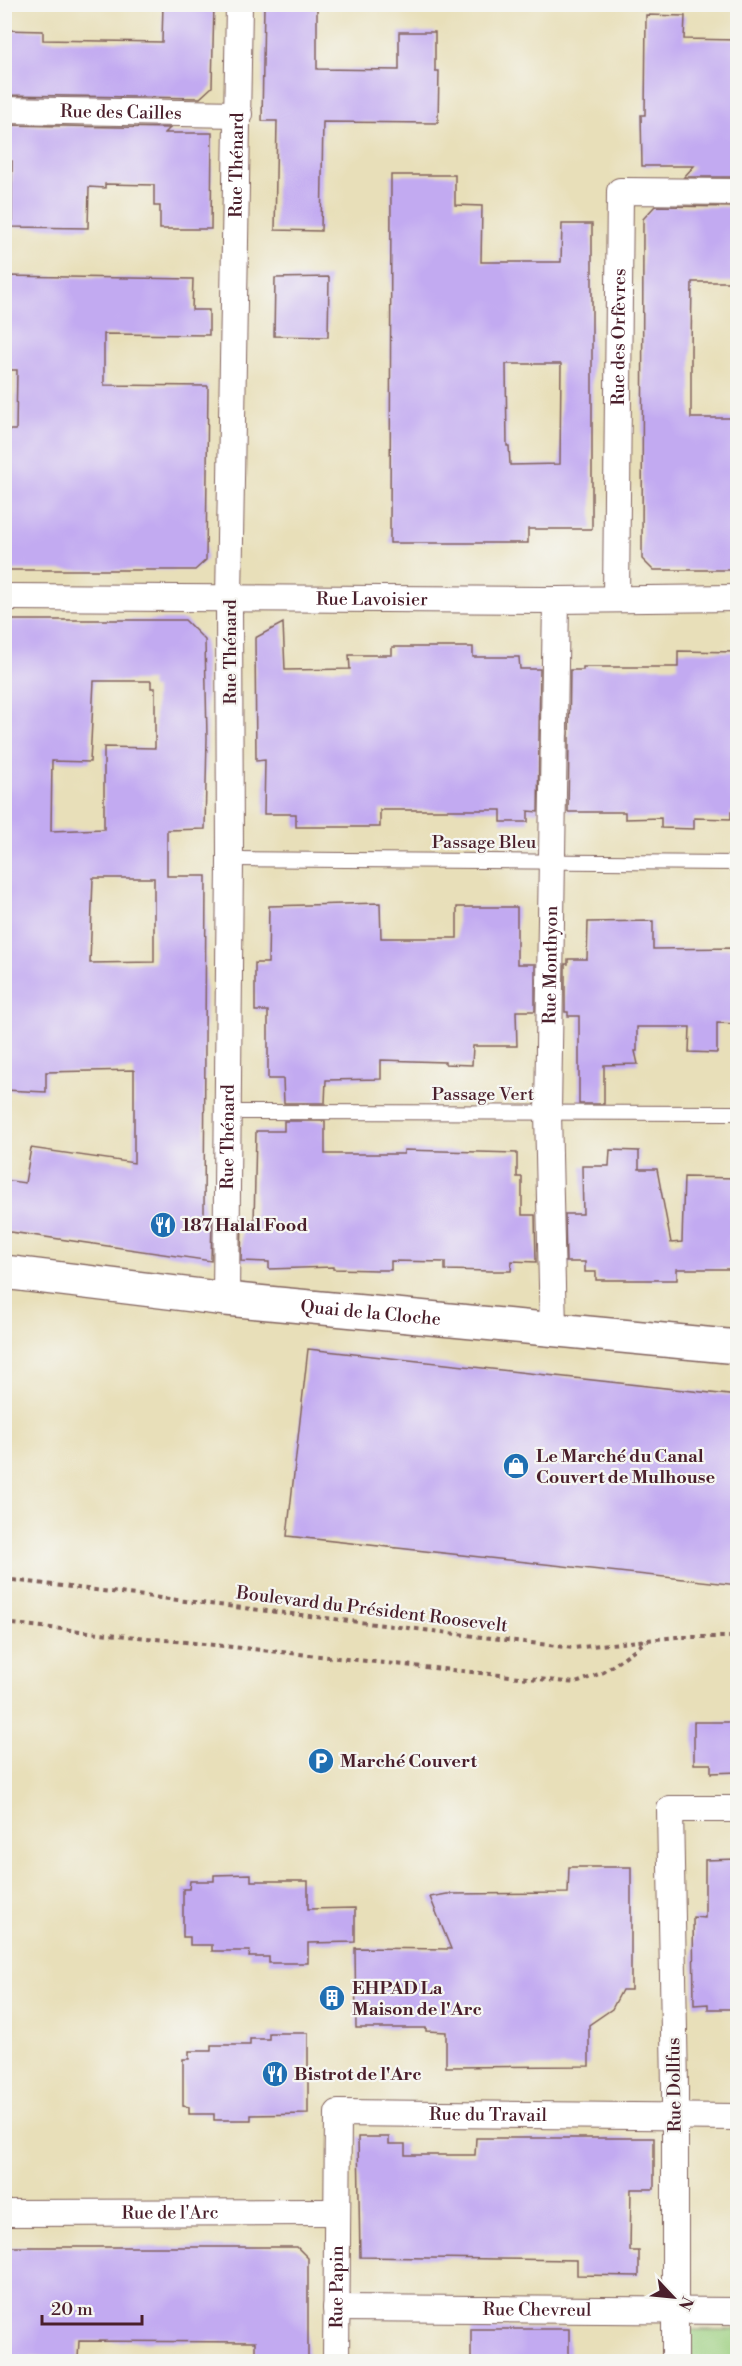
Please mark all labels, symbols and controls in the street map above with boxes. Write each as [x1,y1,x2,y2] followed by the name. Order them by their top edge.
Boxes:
[60,100,182,125] street label: Rue des Cailles
[224,111,249,218] street label: Rue Thénard
[607,268,631,406] street label: Rue des Orfèvres
[316,588,428,611] street label: Rue Lavoisier
[219,599,242,705] street label: Rue Thénard
[432,831,537,854] street label: Passage Bleu
[538,905,563,1025] street label: Rue Monthyon
[216,1083,240,1190] street label: Rue Thénard
[432,1083,535,1106] street label: Passage Vert
[148,1210,178,1240] restaurant icon: 187 Halal Food
[182,1214,308,1237] place label: 187 Halal Food
[299,1295,442,1331] street label: Quai de la Cloche
[536,1445,716,1489] place label: Le Marché du Canal Couvert de Mulhouse
[501,1451,531,1481] shop icon: Le Marché du Canal Couvert de Mulhouse
[234,1581,509,1638] street label: Boulevard du Président Roosevelt
[306,1746,336,1776] parking icon: Marché Couvert
[340,1750,478,1773] place label: Marché Couvert
[352,1977,482,2021] place label: EHPAD La Maison de l'Arc
[317,1983,347,2013] building icon: EHPAD La Maison de l'Arc
[662,2037,687,2133] street label: Rue Dollfus
[260,2059,290,2089] restaurant icon: Bistrot de l'Arc
[294,2063,422,2086] place label: Bistrot de l'Arc
[429,2103,548,2127] street label: Rue du Travail
[121,2201,219,2225] street label: Rue de l'Arc
[325,2245,349,2329] street label: Rue Papin
[643,2267,703,2327] north arrow
[42,2288,142,2326] scale bar
[674,2293,697,2314] text: N
[51,2298,93,2321] text: 20 m
[482,2298,592,2322] street label: Rue Chevreul

